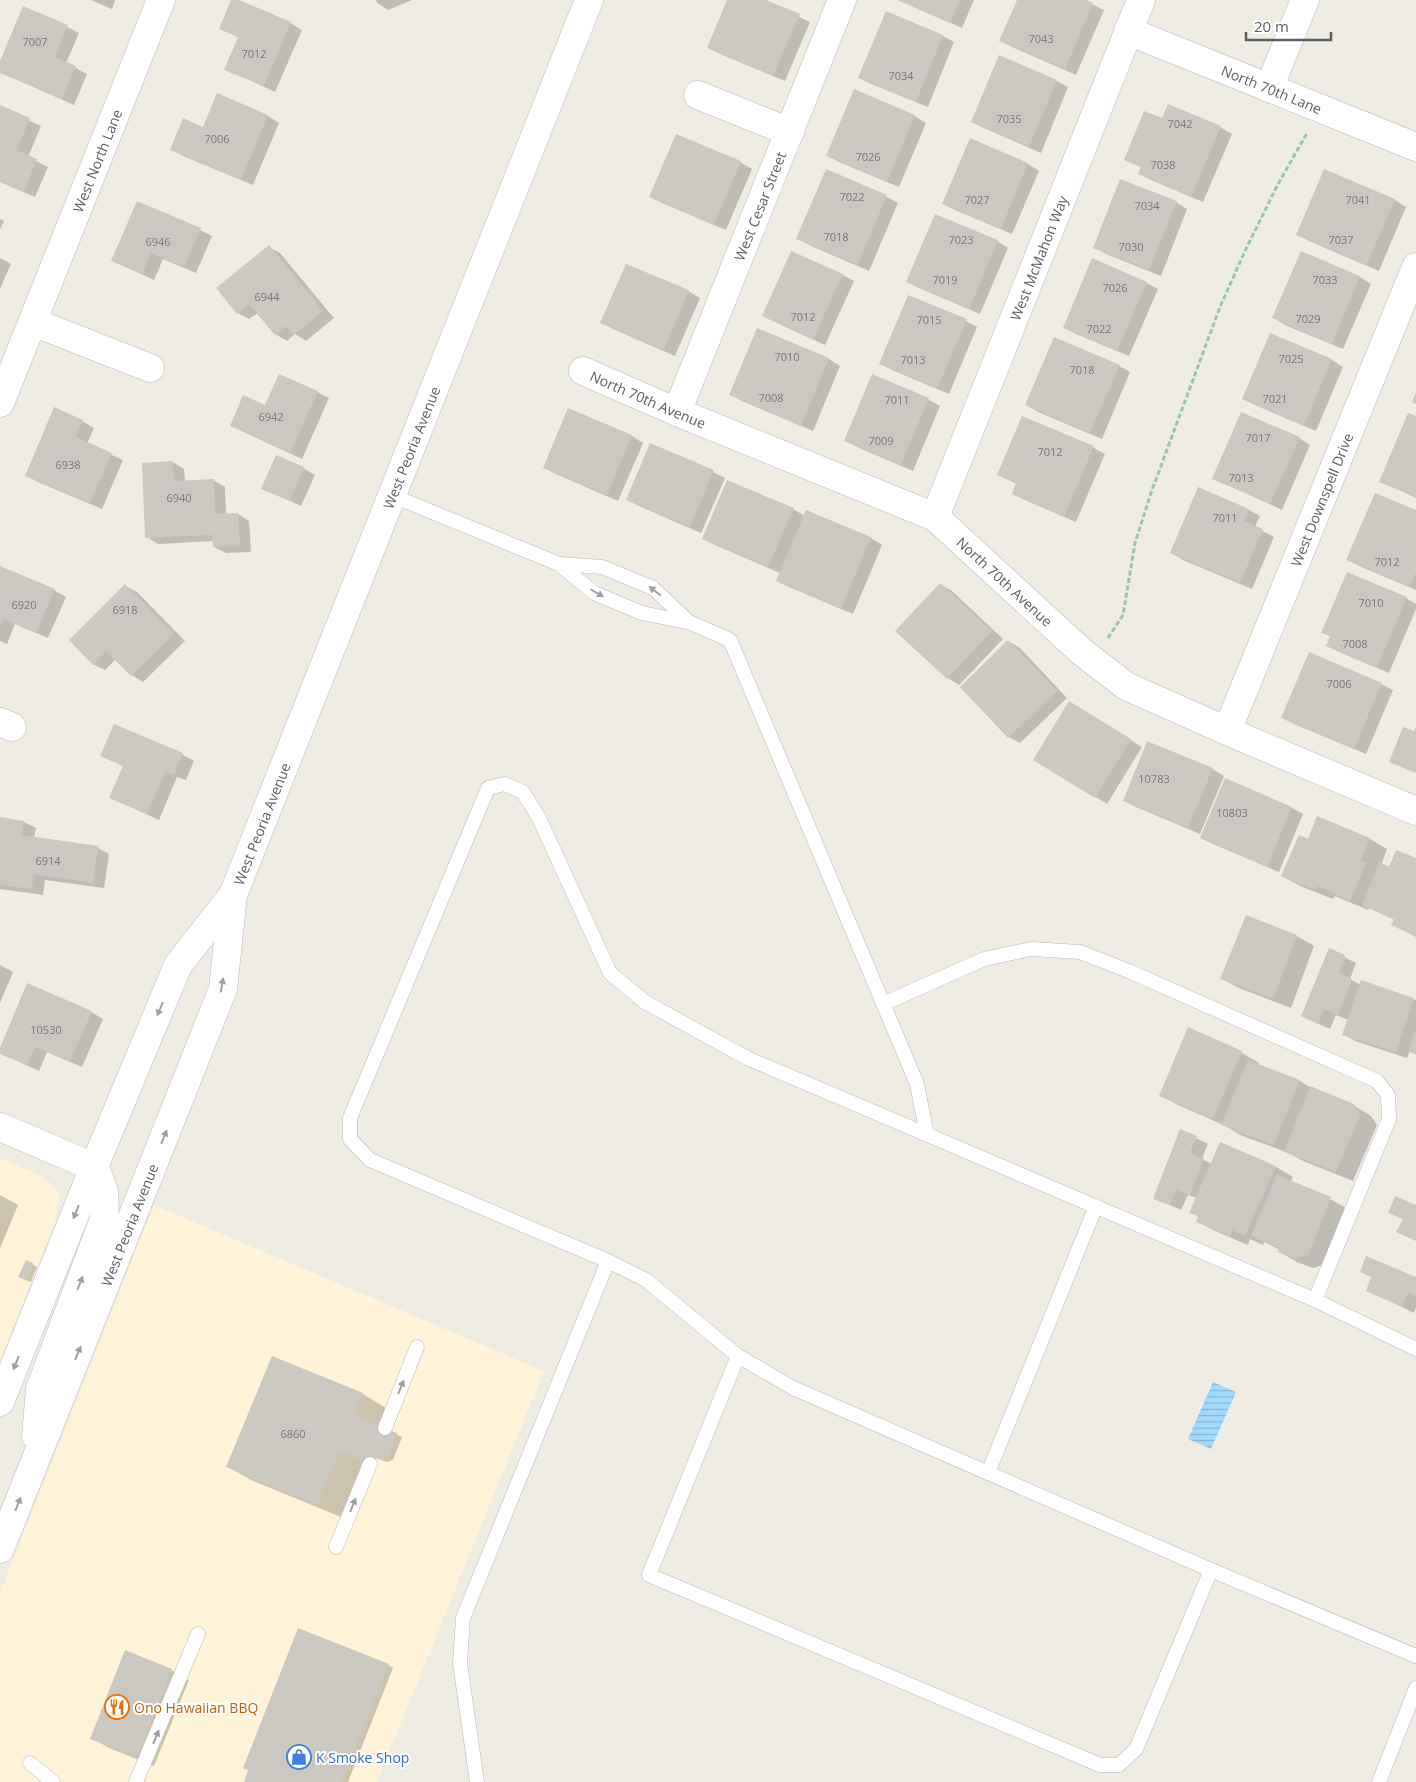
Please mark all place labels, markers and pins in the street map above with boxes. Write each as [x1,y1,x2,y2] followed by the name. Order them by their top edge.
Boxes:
[104,1694,130,1720] restaurant icon: Ono Hawaiian BBQ
[134,1698,258,1717] place label: Ono Hawaiian BBQ
[286,1744,312,1770] shop icon: K Smoke Shop
[316,1748,409,1767] place label: K Smoke Shop

